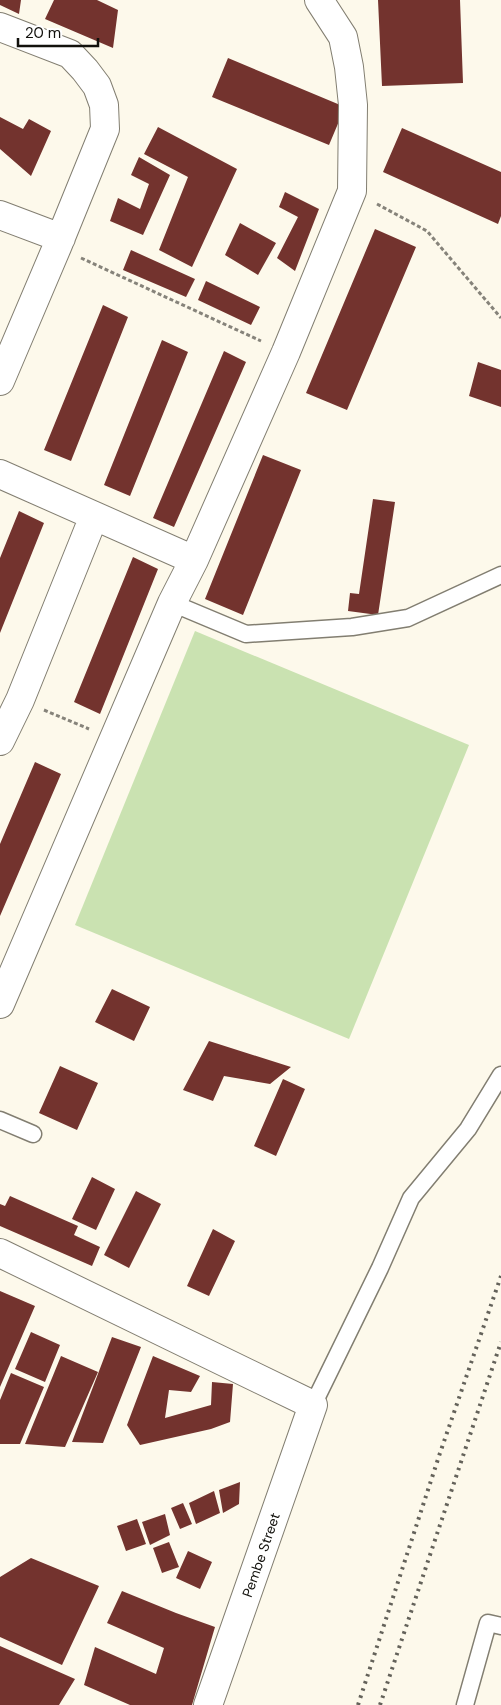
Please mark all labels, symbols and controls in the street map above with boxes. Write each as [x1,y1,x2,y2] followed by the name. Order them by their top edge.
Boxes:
[18,15,98,47] scale bar
[25,23,61,43] text: 20 m
[238,1510,284,1600] street label: Pembe Street

